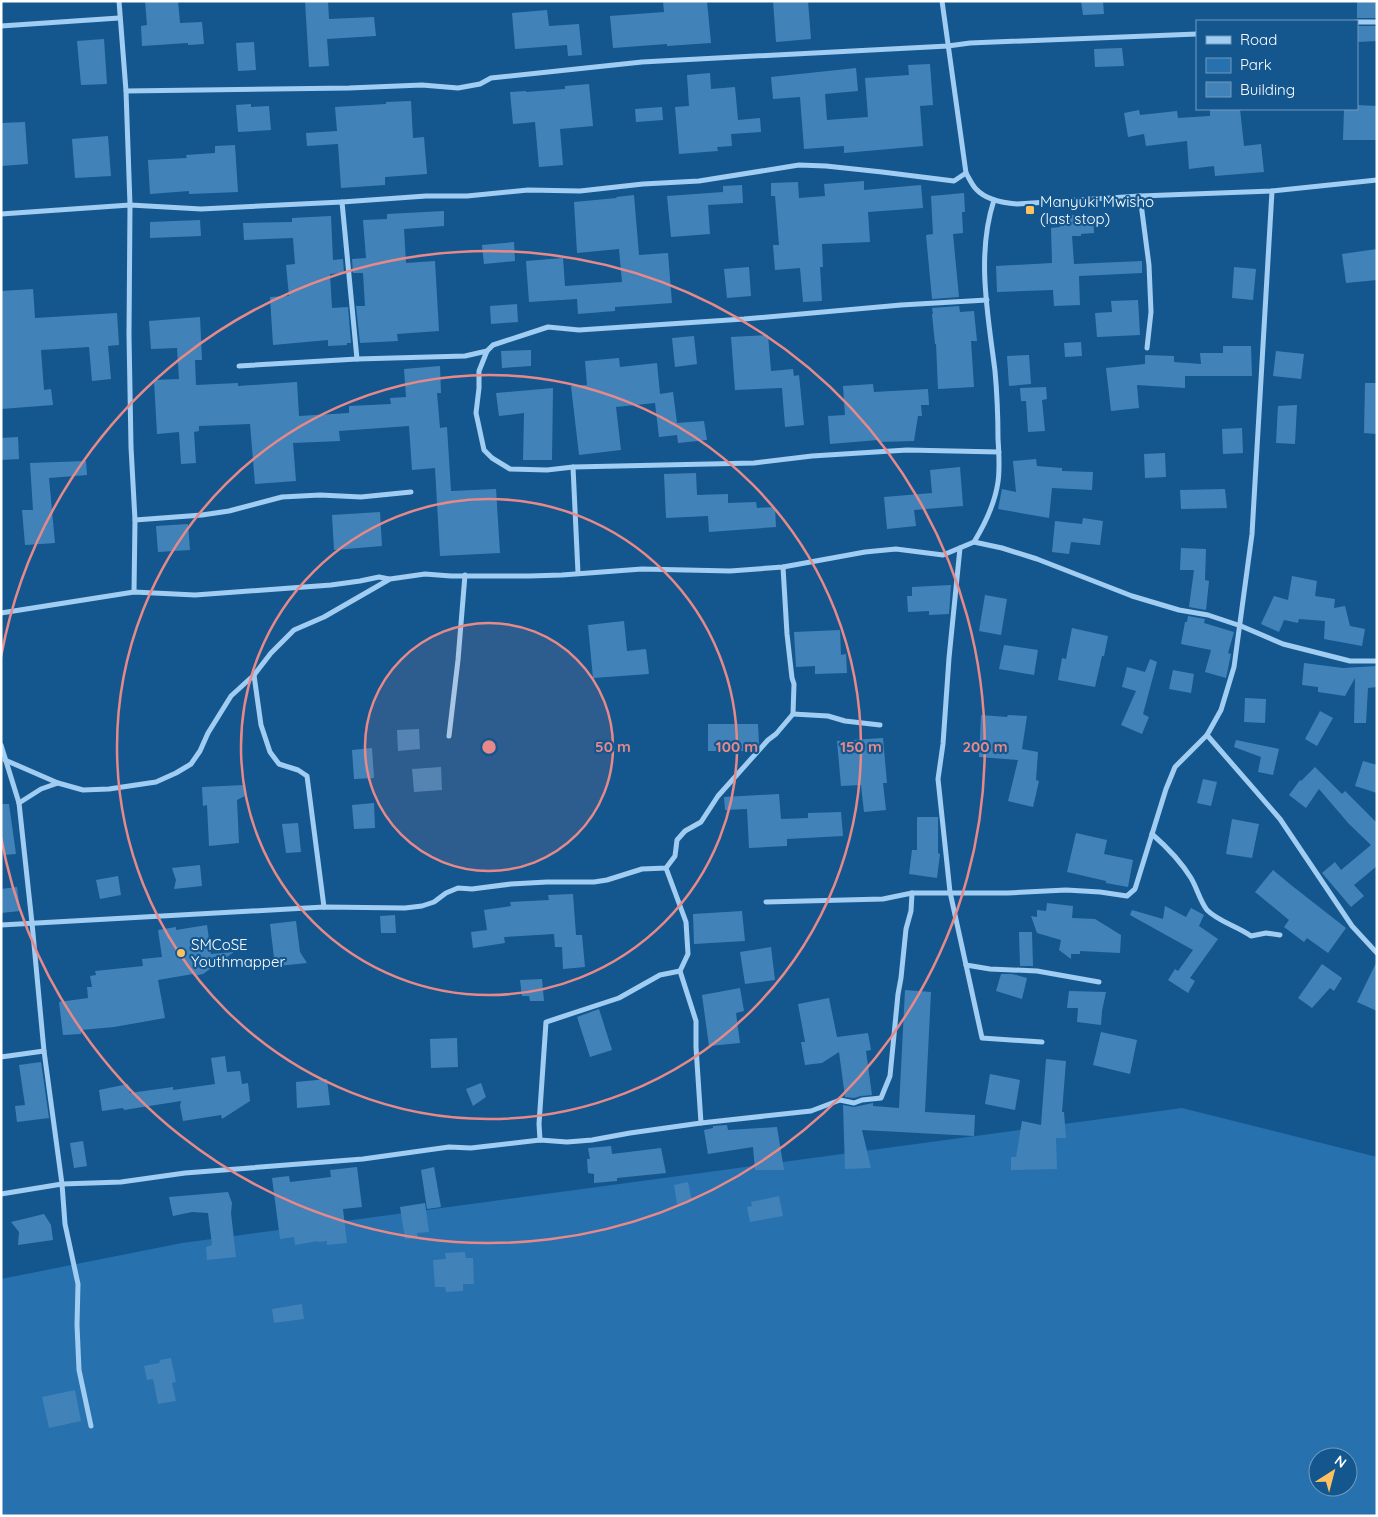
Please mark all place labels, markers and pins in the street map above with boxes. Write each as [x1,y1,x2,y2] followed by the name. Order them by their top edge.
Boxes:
[1040,192,1154,228] place label: Manyuki Mwisho (last stop)
[1024,204,1036,216] marker: Manyuki Mwisho (last stop)
[480,738,498,756] centre of rings
[191,935,285,971] place label: SMCoSE Youthmapper
[175,947,187,959] marker: SMCoSE Youthmapper

